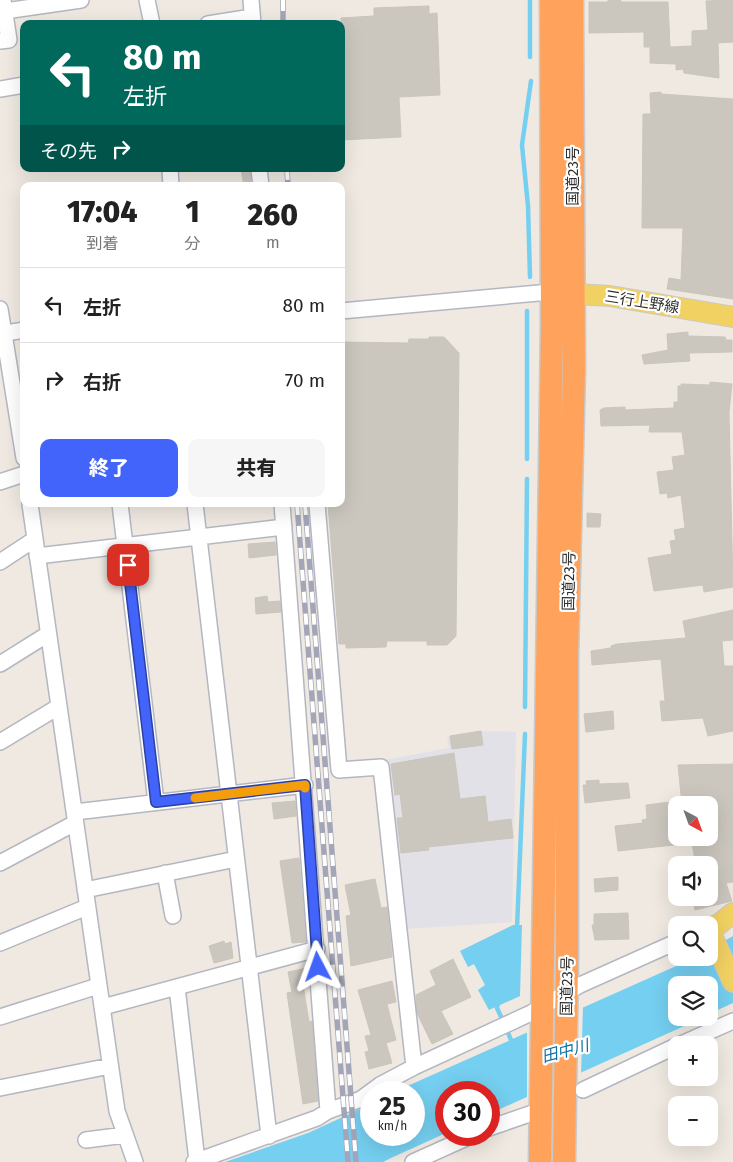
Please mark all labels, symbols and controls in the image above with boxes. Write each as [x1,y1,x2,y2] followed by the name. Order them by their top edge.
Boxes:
[123,36,202,78] text: 80 m
[40,40,105,105] icon: left
[123,83,167,110] text: 左折
[107,135,135,163] icon: right
[40,140,97,163] text: その先
[564,146,582,206] street label: 国道23号
[67,194,138,230] text: 17:04
[185,194,200,230] text: 1
[247,197,298,233] text: 260
[266,233,280,252] text: m
[86,234,118,253] text: 到着
[185,234,201,253] text: 分
[604,287,680,317] street label: 三行上野線
[40,291,68,319] icon: left
[283,294,325,317] text: 80 m
[83,296,121,319] text: 左折
[40,366,68,394] icon: right
[285,369,325,392] text: 70 m
[83,371,121,394] text: 右折
[40,439,178,497] button: 終了
[188,439,325,497] button: 共有
[107,544,149,586] pin
[114,551,142,579] icon: arrive
[559,551,579,611] street label: 国道23号
[668,796,718,846] north arrow
[668,796,718,1146] map controls
[668,856,718,906] button: sound
[668,916,718,966] button: search
[291,940,343,992] position arrow
[557,956,577,1016] street label: 国道23号
[668,976,718,1026] button: layers
[539,1035,593,1066] water label: 田中川
[668,1036,718,1086] button: +
[435,1081,500,1146] speed limit sign: 30
[379,1092,406,1122] text: 25
[668,1096,718,1146] button: −
[378,1119,407,1133] text: km/h

